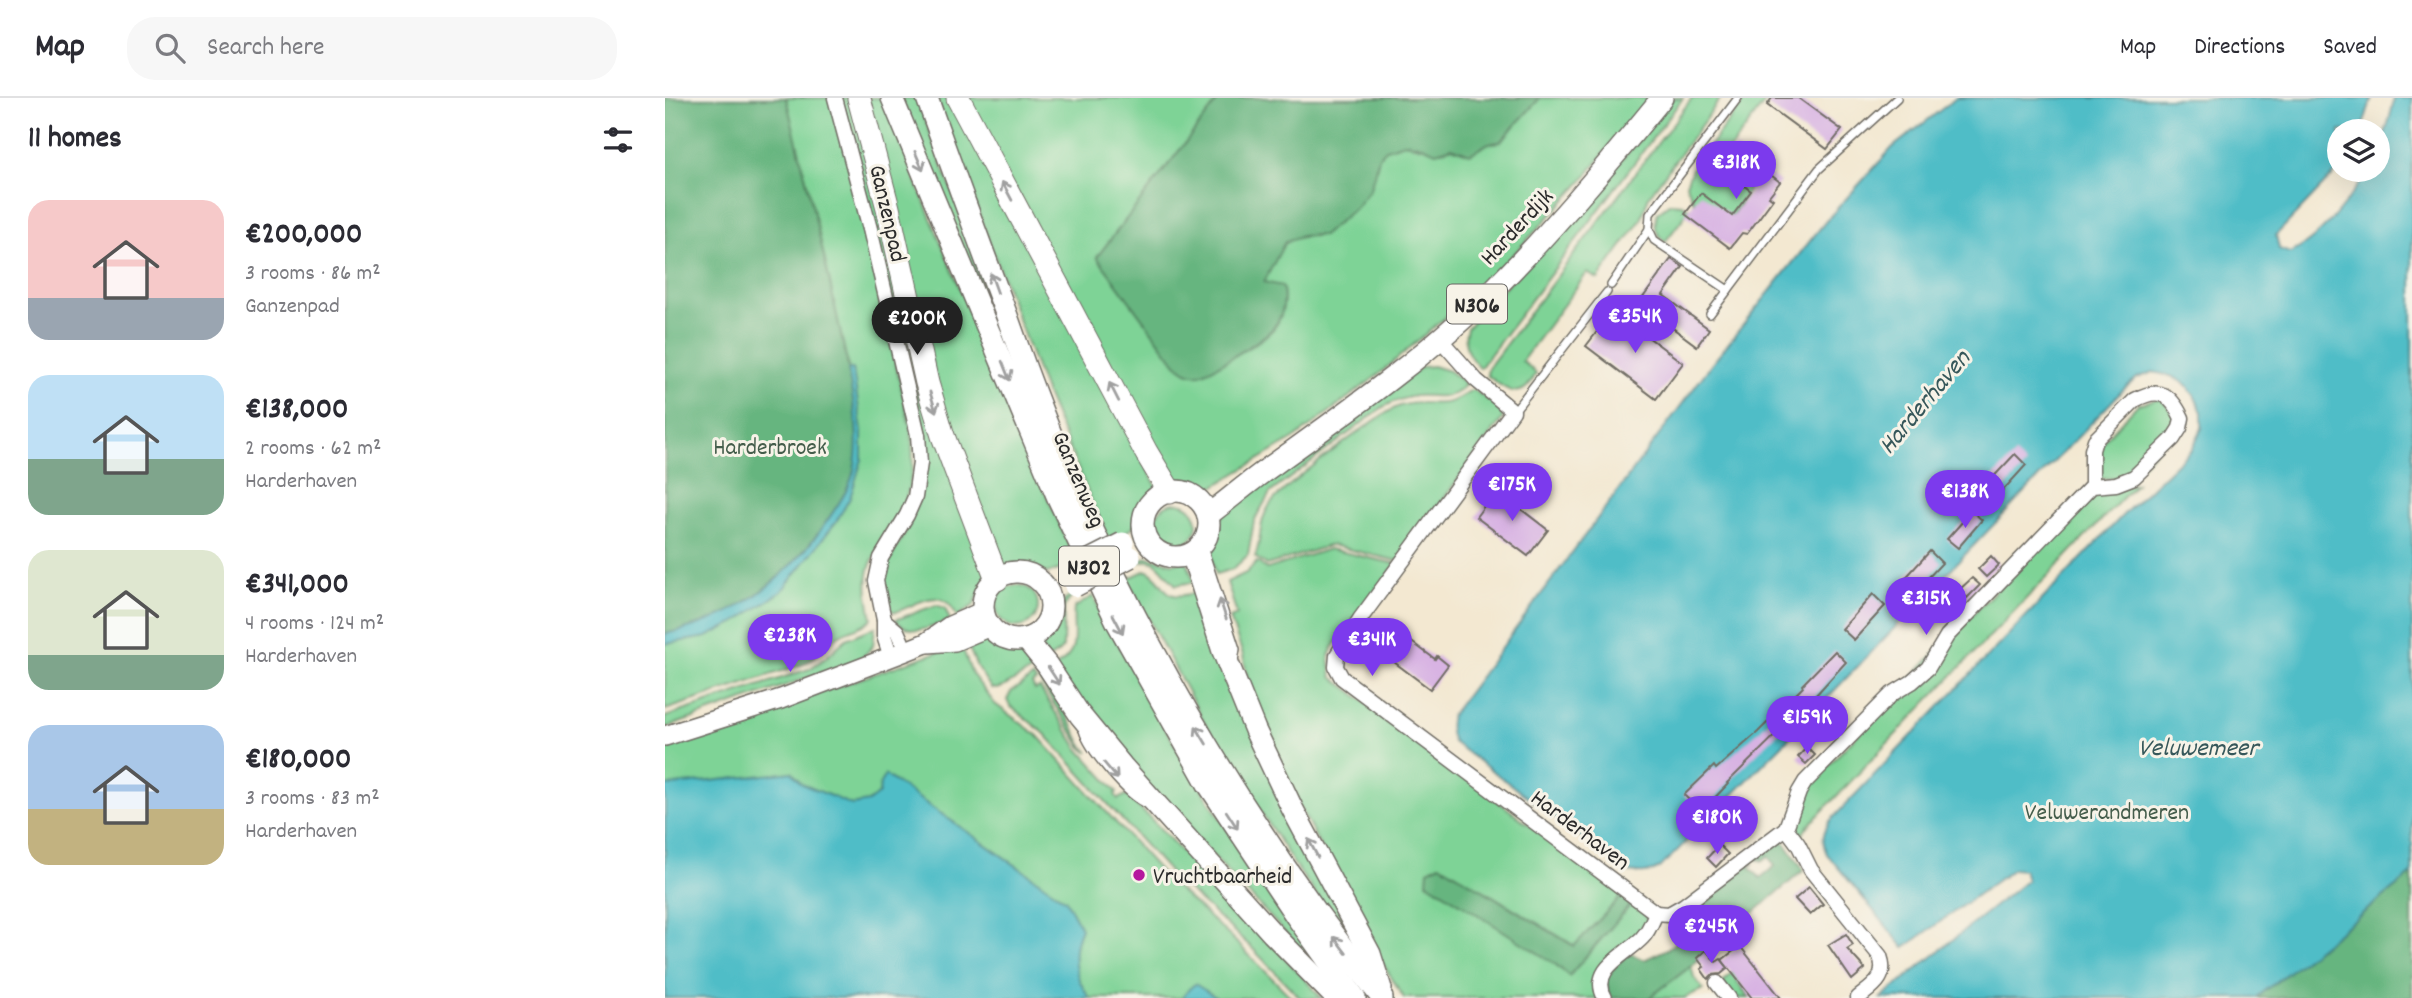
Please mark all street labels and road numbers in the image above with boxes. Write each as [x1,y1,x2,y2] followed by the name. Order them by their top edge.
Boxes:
[858,162,914,266] street label: Ganzenpad
[1473,182,1563,274] street label: Harderdijk
[1447,284,1507,324] road number: N306
[1042,427,1113,534] street label: Ganzenweg
[1059,546,1119,586] road number: N302
[1522,783,1636,880] street label: Harderhaven

